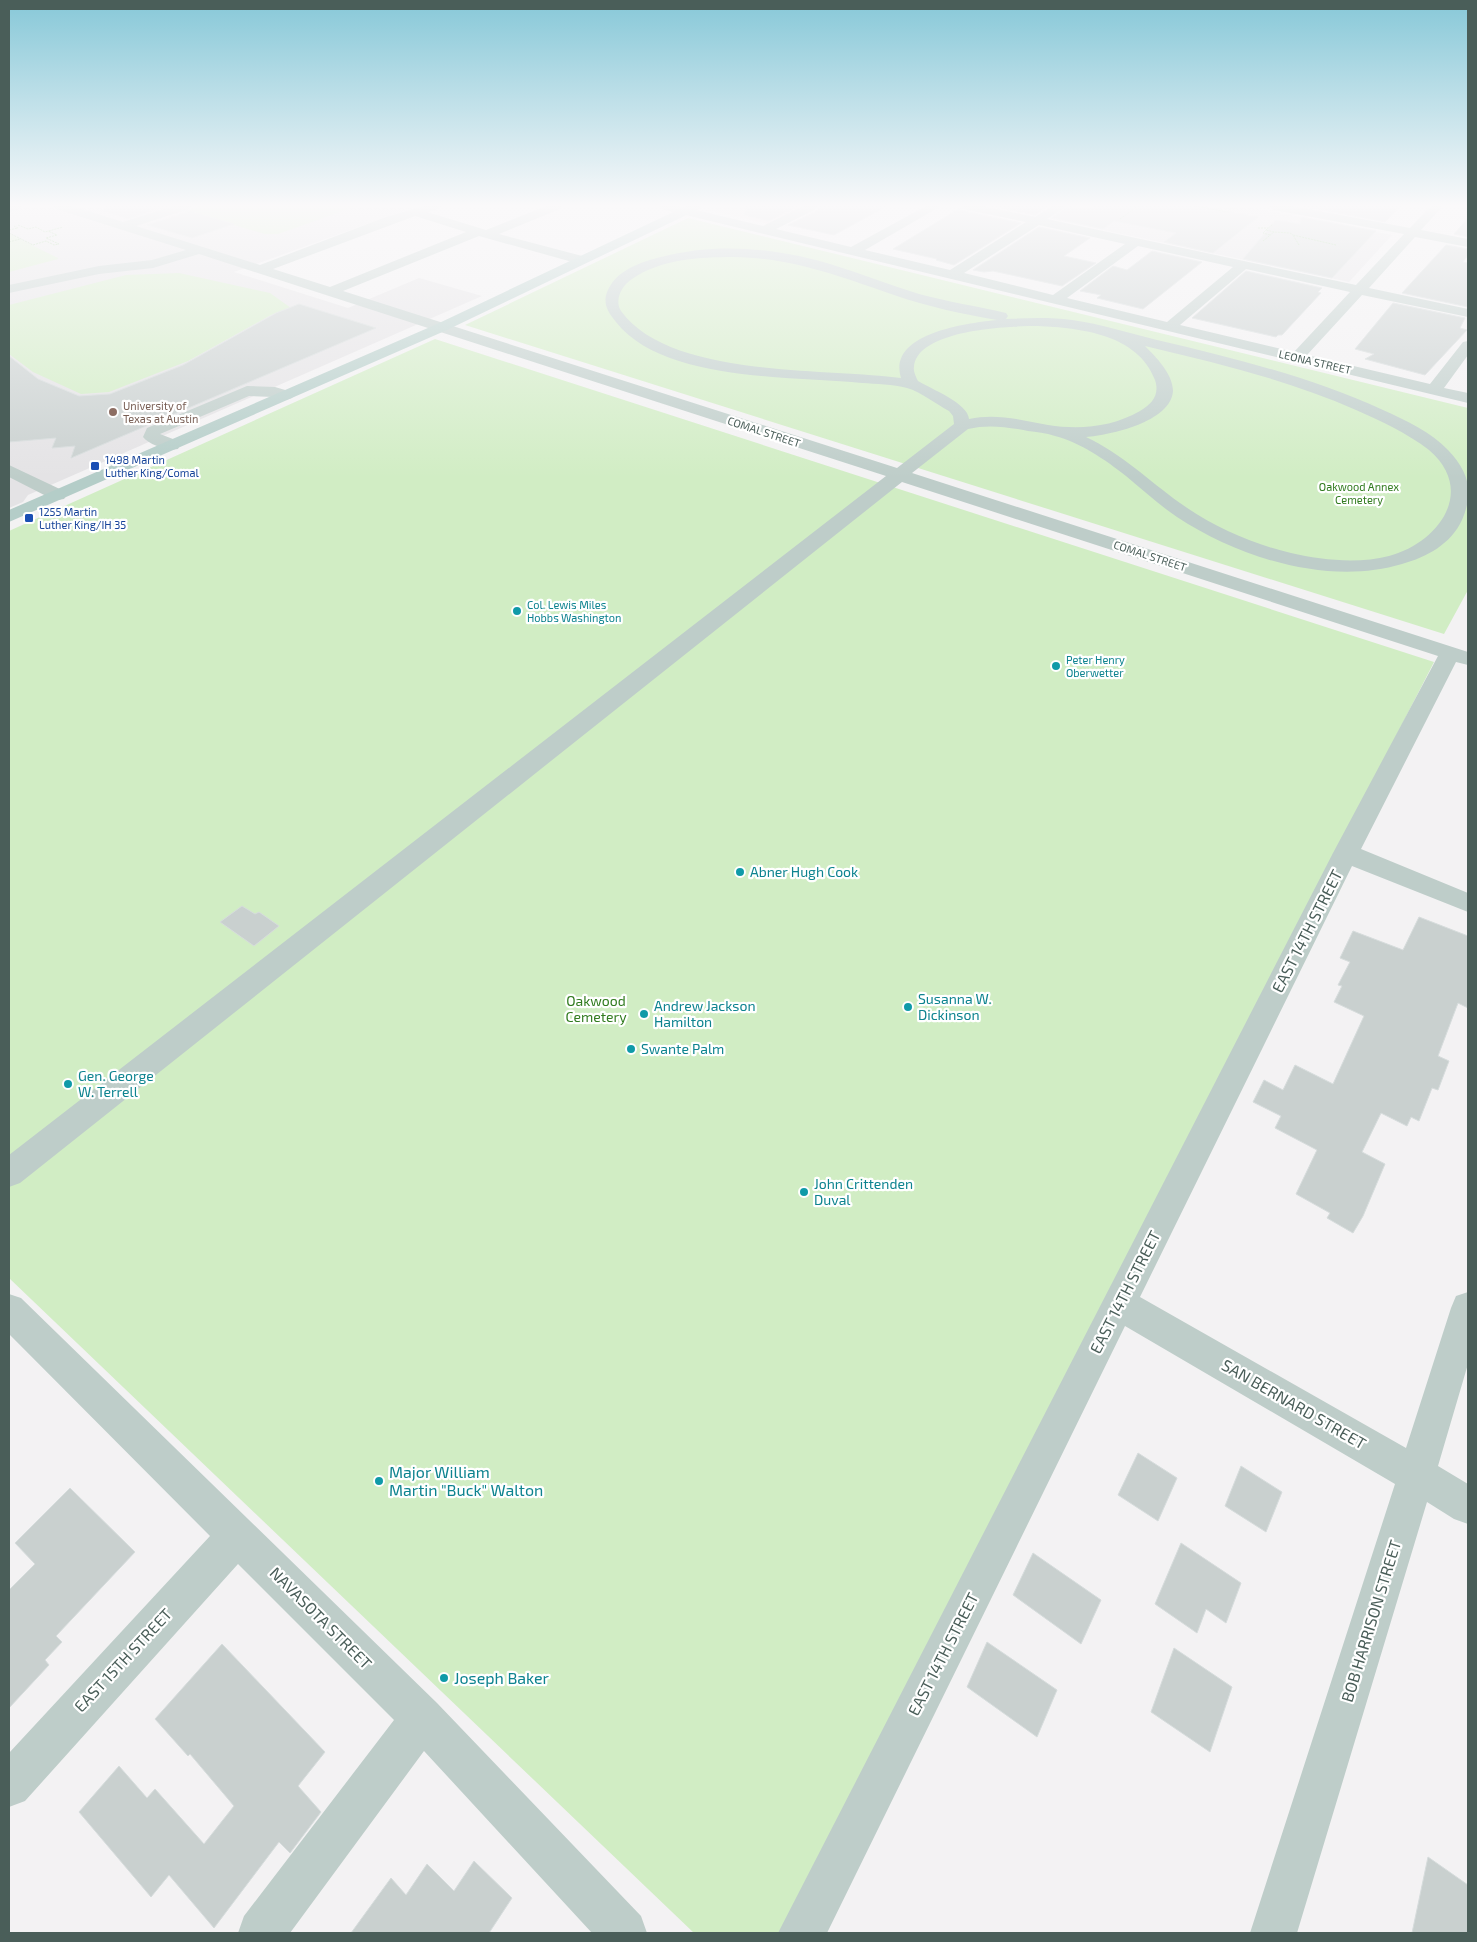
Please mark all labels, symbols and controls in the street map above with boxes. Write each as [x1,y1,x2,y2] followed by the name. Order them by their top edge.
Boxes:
[1278,347,1353,376] street label: LEONA STREET
[123,399,198,425] place label: University of Texas at Austin
[107,406,119,418] marker: University of Texas at Austin
[726,414,803,450] street label: COMAL STREET
[105,453,200,479] place label: 1498 Martin Luther King/Comal
[89,460,101,472] marker: 1498 Martin Luther King/Comal
[1319,480,1399,506] park label: Oakwood Annex Cemetery
[39,505,126,531] place label: 1255 Martin Luther King/IH 35
[23,512,35,524] marker: 1255 Martin Luther King/IH 35
[1112,538,1189,574] street label: COMAL STREET
[527,598,621,624] place label: Col. Lewis Miles Hobbs Washington
[511,605,523,617] marker: Col. Lewis Miles Hobbs Washington
[1066,653,1125,679] place label: Peter Henry Oberwetter
[1050,660,1062,672] marker: Peter Henry Oberwetter
[750,863,858,880] place label: Abner Hugh Cook
[734,866,746,878] marker: Abner Hugh Cook
[1267,866,1346,995] street label: EAST 14TH STREET
[918,990,992,1023] place label: Susanna W. Dickinson
[565,992,627,1025] park label: Oakwood Cemetery
[654,997,756,1030] place label: Andrew Jackson Hamilton
[902,1001,914,1013] marker: Susanna W. Dickinson
[638,1008,650,1020] marker: Andrew Jackson Hamilton
[641,1040,724,1057] place label: Swante Palm
[625,1043,637,1055] marker: Swante Palm
[78,1067,154,1100] place label: Gen. George W. Terrell
[62,1078,74,1090] marker: Gen. George W. Terrell
[814,1175,913,1208] place label: John Crittenden Duval
[798,1186,810,1198] marker: John Crittenden Duval
[1085,1227,1164,1356] street label: EAST 14TH STREET
[1219,1355,1370,1453] street label: SAN BERNARD STREET
[389,1462,543,1499] place label: Major William Martin "Buck" Walton
[373,1475,385,1487] marker: Major William Martin "Buck" Walton
[1337,1537,1404,1704] street label: BOB HARRISON STREET
[266,1563,376,1673] street label: NAVASOTA STREET
[903,1589,982,1718] street label: EAST 14TH STREET
[70,1604,175,1715] street label: EAST 15TH STREET
[454,1668,550,1687] place label: Joseph Baker
[438,1672,450,1684] marker: Joseph Baker

